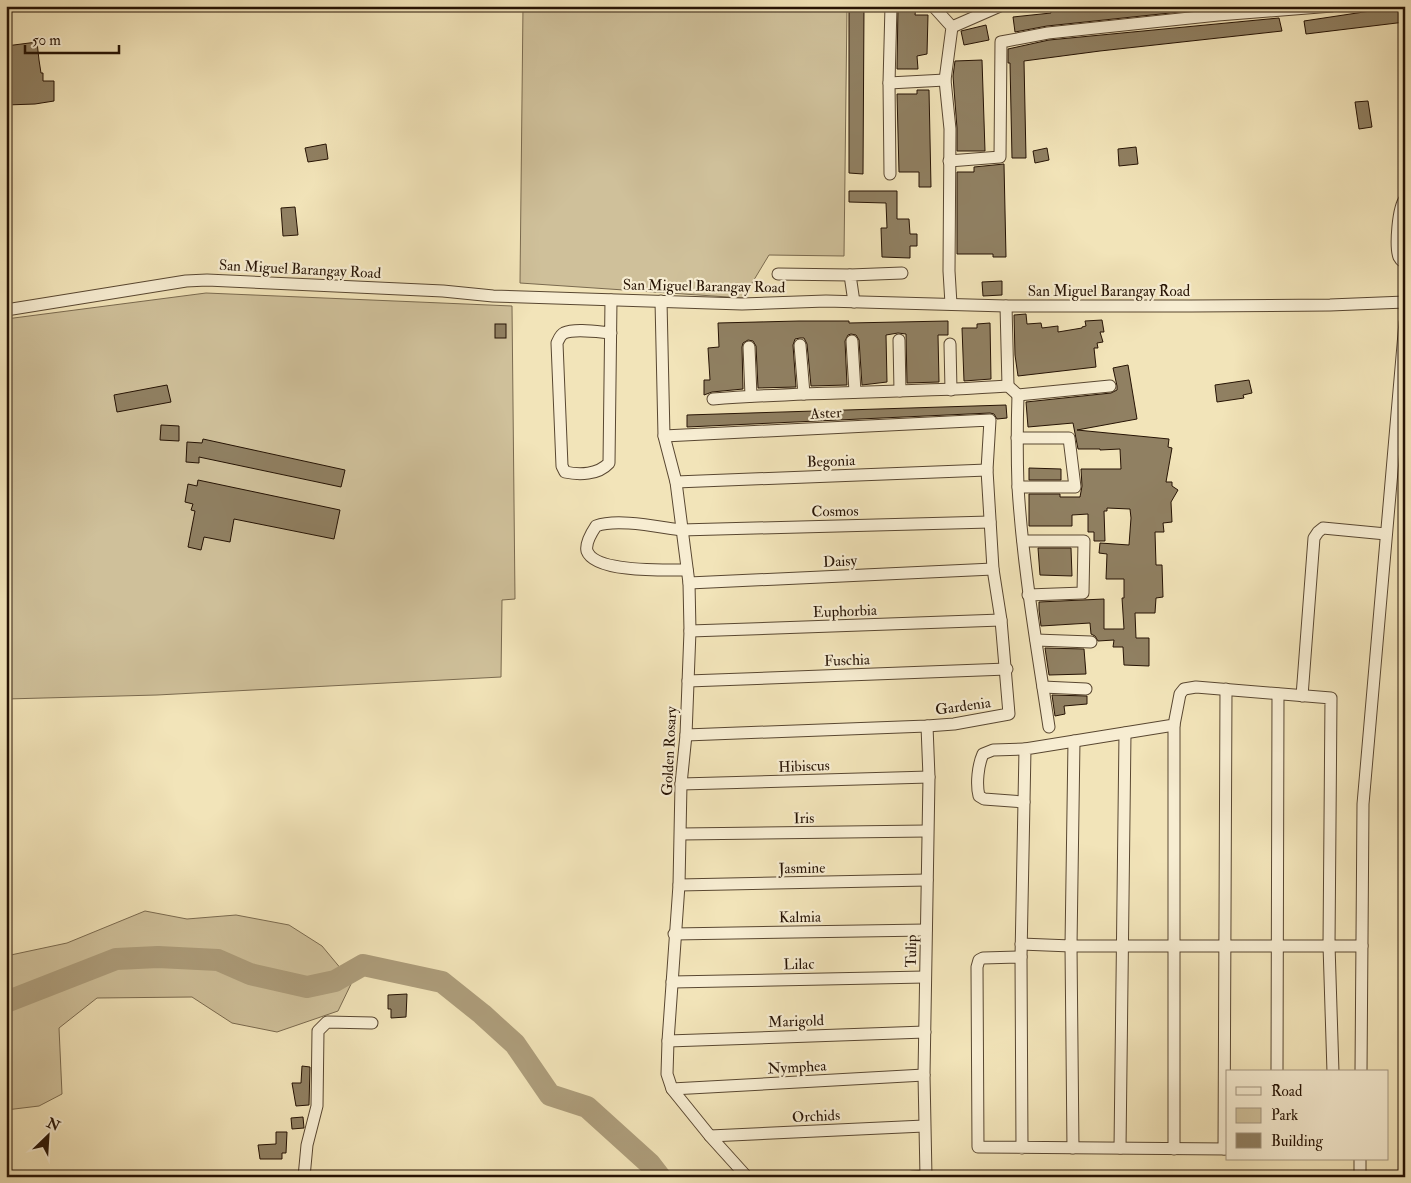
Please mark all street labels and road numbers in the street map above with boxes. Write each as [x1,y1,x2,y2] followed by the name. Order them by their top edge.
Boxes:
[218,256,382,283] street label: San Miguel Barangay Road
[623,276,786,297] street label: San Miguel Barangay Road
[1028,282,1191,301] street label: San Miguel Barangay Road
[809,403,843,424] street label: Aster
[806,451,856,472] street label: Begonia
[811,502,859,521] street label: Cosmos
[822,551,858,572] street label: Daisy
[813,601,878,623] street label: Euphorbia
[824,650,871,671] street label: Fuschia
[934,693,993,720] street label: Gardenia
[658,706,681,796] street label: Golden Rosary
[778,756,830,777] street label: Hibiscus
[793,809,815,828] street label: Iris
[777,859,826,879] street label: Jasmine
[779,908,822,927] street label: Kalmia
[902,934,922,968] street label: Tulip
[783,955,815,974] street label: Lilac
[768,1011,825,1032] street label: Marigold
[767,1056,828,1080] street label: Nymphea
[792,1106,841,1127] street label: Orchids

